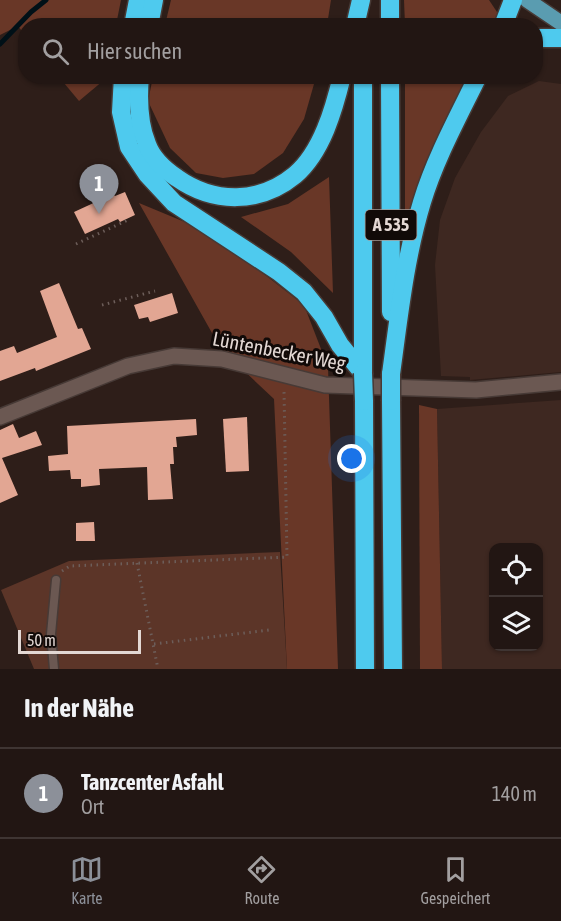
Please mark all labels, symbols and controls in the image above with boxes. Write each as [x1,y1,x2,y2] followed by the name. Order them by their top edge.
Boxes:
[18,18,543,84] search box
[39,35,72,68] icon: search
[87,38,182,64] text: Hier suchen
[80,164,118,214] pin: 1
[366,210,416,240] road number: A 535
[211,326,348,375] street label: Lüntenbecker Weg
[337,444,366,473] your location
[489,543,543,651] map controls
[489,543,543,597] button: locate
[489,597,543,651] button: layers
[18,627,141,654] scale bar
[27,631,56,649] text: 50 m
[24,693,134,723] text: In der Nähe
[81,769,223,795] text: Tanzcenter Asfahl
[39,782,48,805] text: 1
[492,782,537,805] text: 140 m
[81,795,104,818] text: Ort
[70,853,103,907] tab: Karte
[244,853,279,907] tab: Route
[420,853,490,907] tab: Gespeichert

